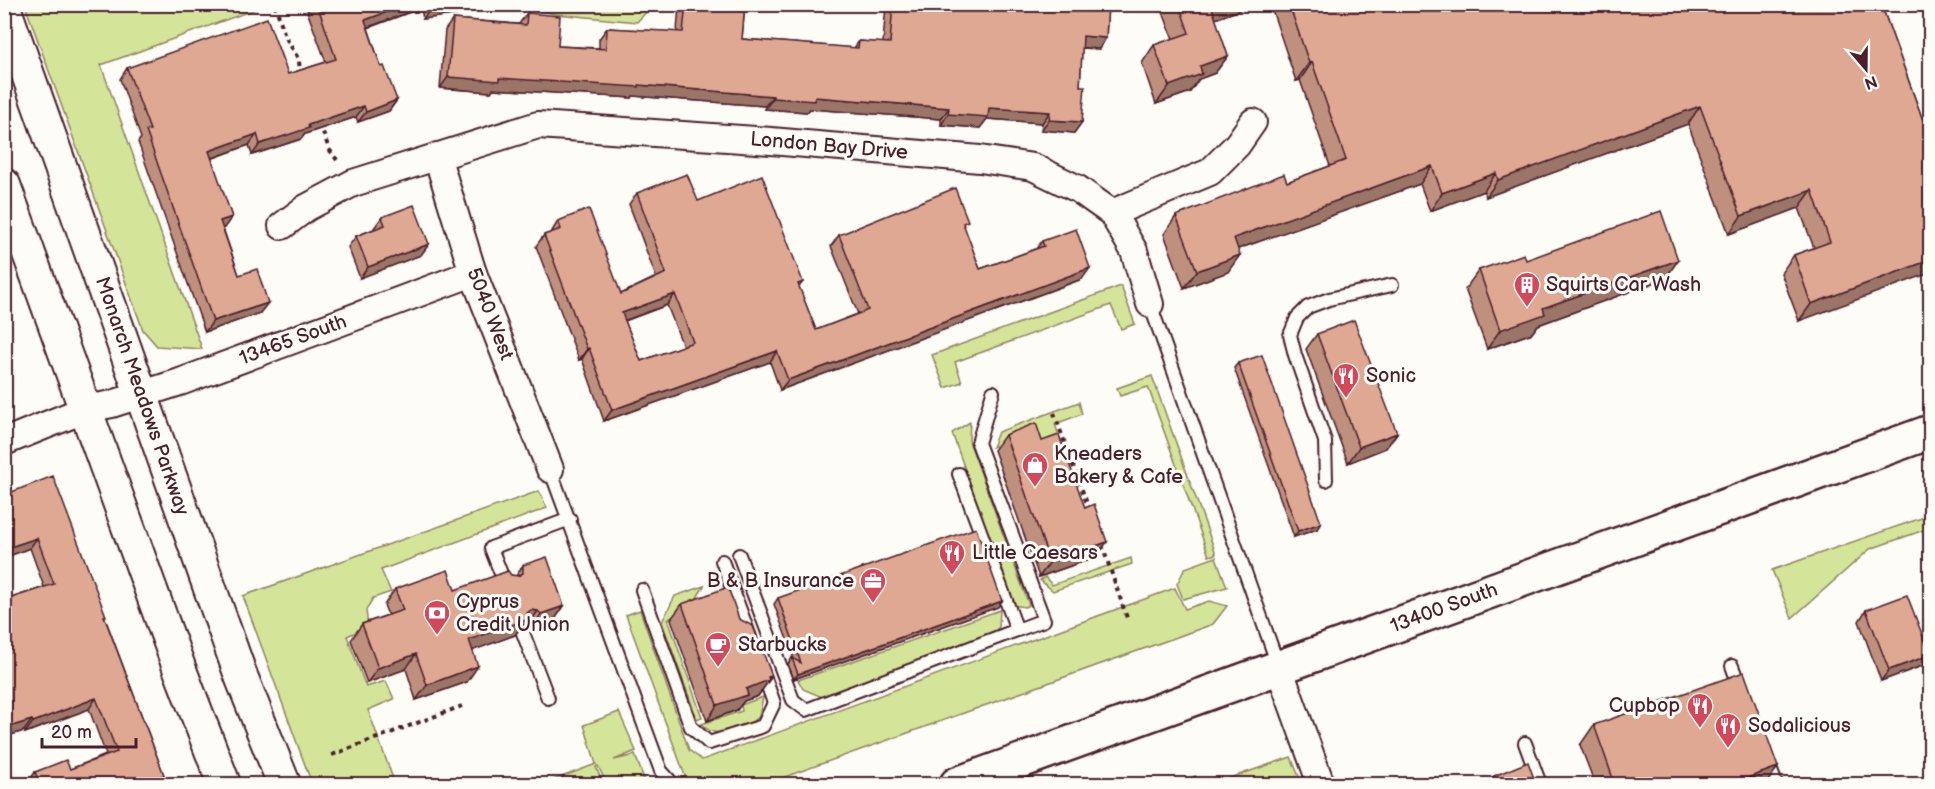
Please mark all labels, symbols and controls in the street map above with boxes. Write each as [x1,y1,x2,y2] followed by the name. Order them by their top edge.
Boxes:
[1836,39,1896,99] north arrow
[1862,71,1880,93] text: N
[749,127,909,165] street label: London Bay Drive
[461,265,519,363] street label: 5040 West
[1512,270,1542,308] building icon: Squirts Car Wash
[1546,273,1701,297] place label: Squirts Car Wash
[90,274,194,518] street label: Monarch Meadows Parkway
[236,309,350,371] street label: 13465 South
[1331,361,1361,399] restaurant icon: Sonic
[1366,364,1416,388] place label: Sonic
[1054,442,1183,489] place label: Kneaders Bakery & Cafe
[1020,450,1050,488] shop icon: Kneaders Bakery & Cafe
[937,538,967,576] restaurant icon: Little Caesars
[972,541,1098,565] place label: Little Caesars
[858,566,888,604] office icon: B & B Insurance
[707,569,854,593] place label: B & B Insurance
[1387,578,1501,638] street label: 13400 South
[456,590,570,637] place label: Cyprus Credit Union
[422,598,452,636] bank icon: Cyprus Credit Union
[703,630,733,668] cafe icon: Starbucks
[738,633,827,657] place label: Starbucks
[1685,691,1715,729] restaurant icon: Cupbop
[1609,694,1680,718] place label: Cupbop
[42,711,136,749] scale bar
[1713,711,1743,749] restaurant icon: Sodalicious
[1748,714,1851,738] place label: Sodalicious
[51,722,92,743] text: 20 m

